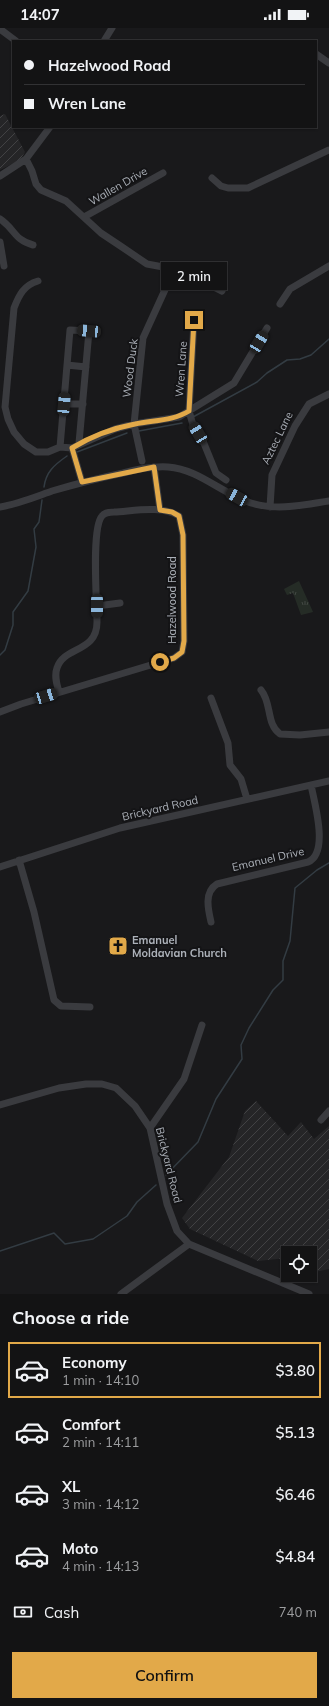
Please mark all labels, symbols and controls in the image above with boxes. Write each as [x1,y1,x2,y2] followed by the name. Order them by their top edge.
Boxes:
[20,5,60,24] text: 14:07
[48,56,171,75] text: Hazelwood Road
[48,94,126,113] text: Wren Lane
[86,164,150,208] street label: Wallen Drive
[161,262,227,290] callout: 2 min
[177,268,211,284] text: 2 min
[185,311,203,329] route end
[77,324,101,338] car
[248,329,270,355] car
[119,337,141,398] street label: Wood Duck
[172,341,190,397] street label: Wren Lane
[57,392,71,416] car
[258,409,296,467] street label: Aztec Lane
[187,420,209,446] car
[224,486,250,508] car
[165,556,179,644] street label: Hazelwood Road
[91,594,103,618] car
[151,653,169,671] route start
[33,687,59,705] car
[121,792,199,824] street label: Brickyard Road
[231,844,305,874] street label: Emanuel Drive
[132,933,227,960] place label: Emanuel Moldavian Church
[107,935,129,957] church icon: Emanuel Moldavian Church
[153,1126,185,1204] street label: Brickyard Road
[281,1246,317,1282] map controls
[281,1246,317,1282] button: locate
[12,1306,129,1329] text: Choose a ride
[14,1352,50,1388] icon: car
[62,1353,127,1372] text: Economy
[275,1361,315,1380] text: $3.80
[62,1372,139,1388] text: 1 min · 14:10
[14,1414,50,1450] icon: car
[62,1415,120,1434] text: Comfort
[275,1423,315,1442] text: $5.13
[62,1434,139,1450] text: 2 min · 14:11
[14,1476,50,1512] icon: car
[62,1477,80,1496] text: XL
[275,1485,315,1504] text: $6.46
[62,1496,139,1512] text: 3 min · 14:12
[14,1538,50,1574] icon: car
[62,1539,98,1558] text: Moto
[275,1547,315,1566] text: $4.84
[62,1558,139,1574] text: 4 min · 14:13
[12,1601,34,1623] icon: cash
[44,1603,79,1622] text: Cash
[279,1604,317,1620] text: 740 m
[12,1652,317,1698] button: Confirm

